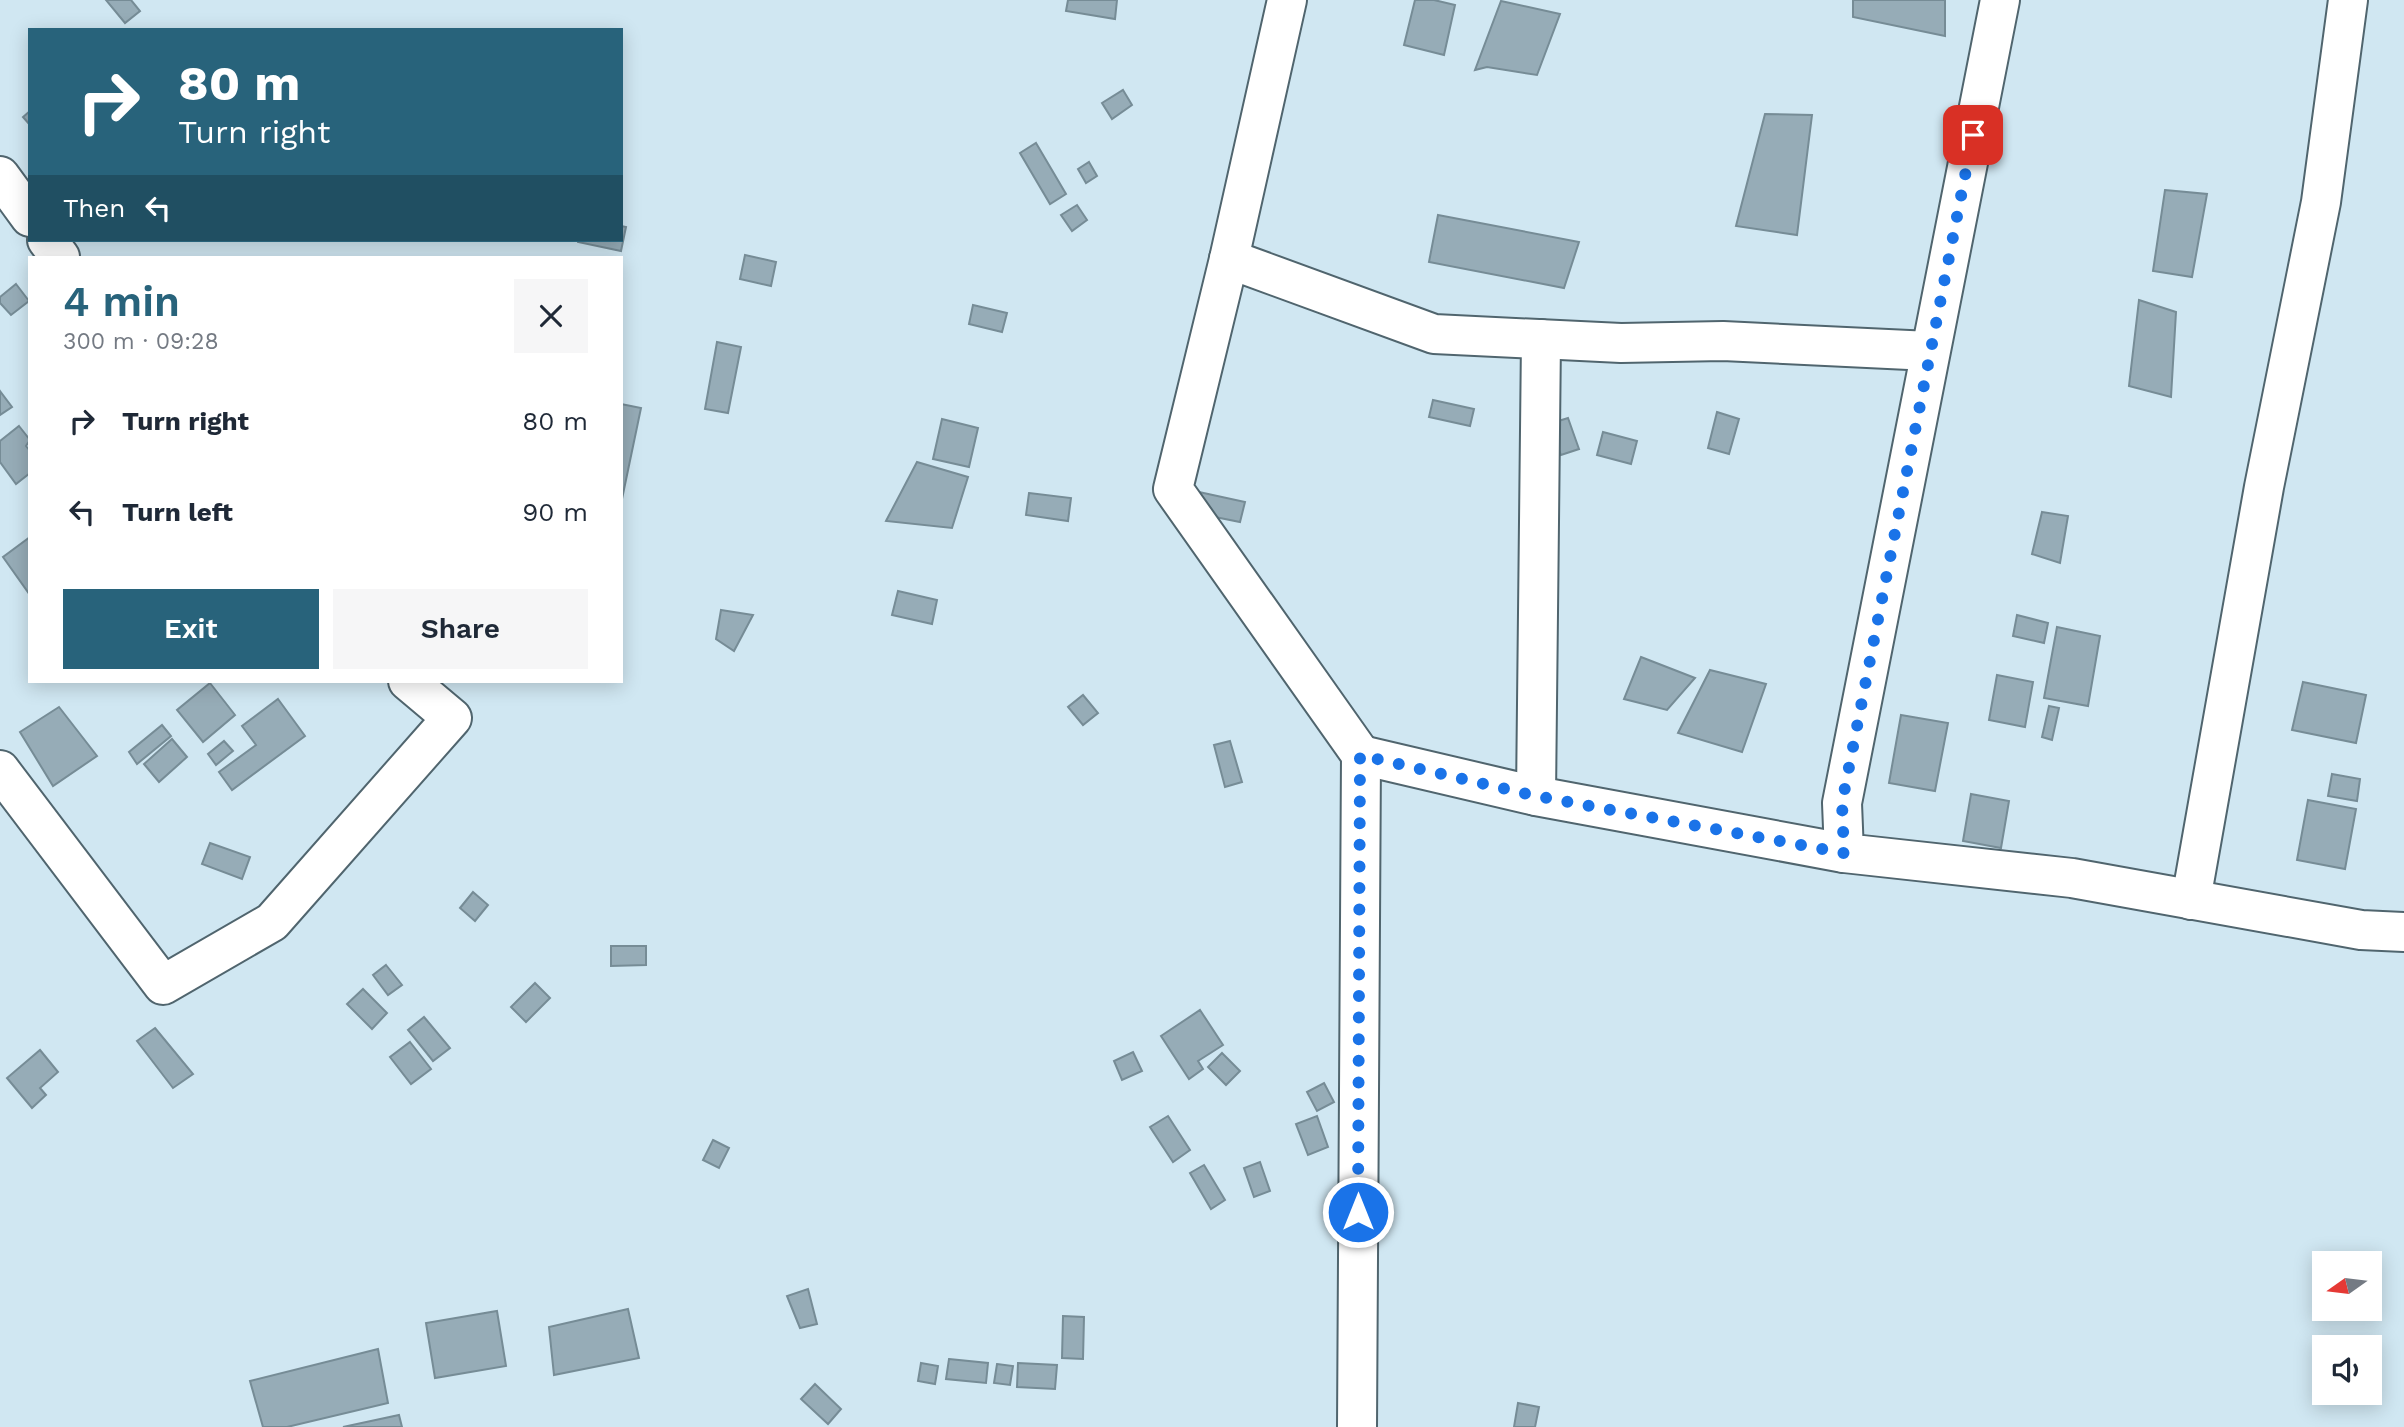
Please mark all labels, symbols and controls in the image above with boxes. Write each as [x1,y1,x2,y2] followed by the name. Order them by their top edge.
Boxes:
[178,54,300,112] text: 80 m
[63,56,154,147] icon: right
[1943,105,2003,165] pin
[178,113,330,151] text: Turn right
[1954,116,1992,154] icon: arrive
[139,189,177,227] icon: left
[63,193,125,223] text: Then
[63,277,180,326] text: 4 min
[514,279,588,353] button: close
[63,328,219,355] text: 300 m · 09:28
[63,402,101,440] icon: right
[122,406,249,436] text: Turn right
[522,406,588,436] text: 80 m
[63,493,101,531] icon: left
[122,497,233,527] text: Turn left
[522,497,588,527] text: 90 m
[63,589,319,669] button: Exit
[333,589,588,669] button: Share
[1321,1175,1395,1249] position arrow
[2312,1251,2382,1321] north arrow
[2312,1251,2382,1405] map controls
[2312,1335,2382,1405] button: sound

